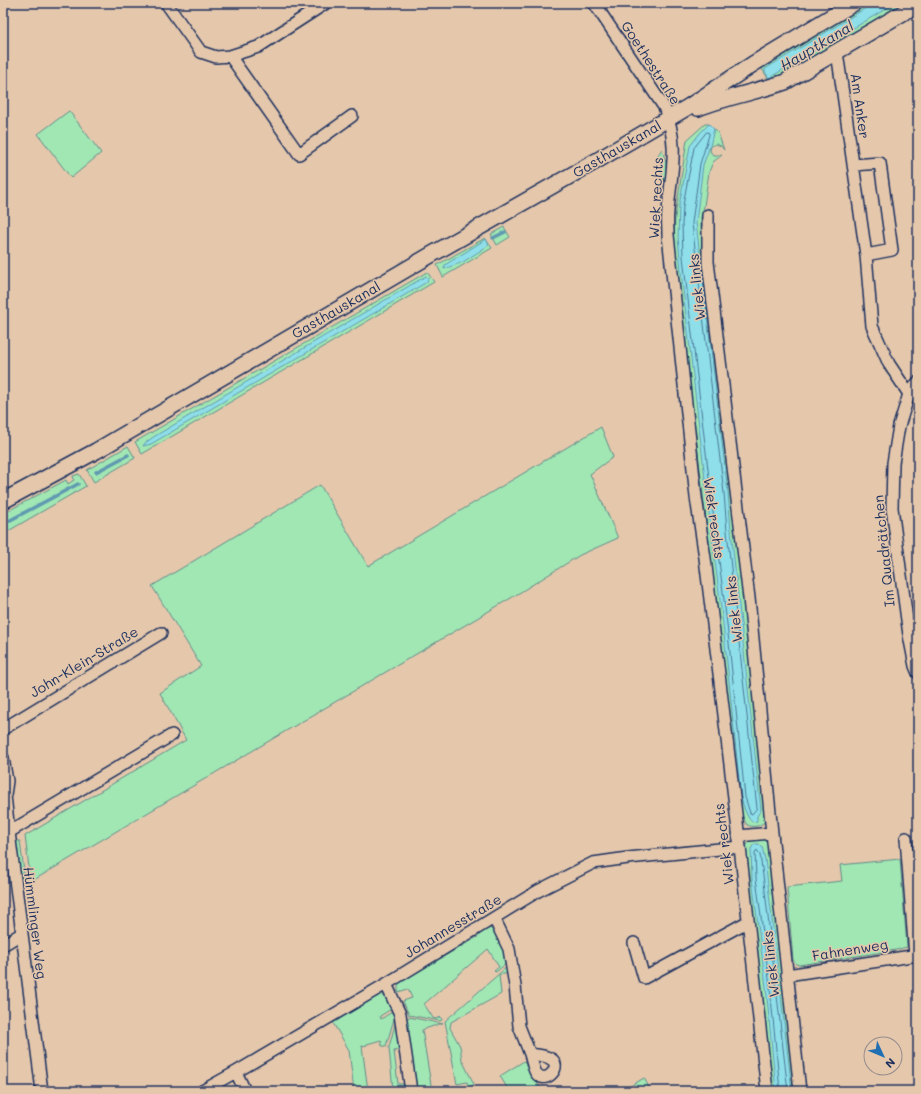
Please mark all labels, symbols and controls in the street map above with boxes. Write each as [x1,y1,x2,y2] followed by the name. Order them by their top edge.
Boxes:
[776,15,857,75] water label: Hauptkanal
[617,17,686,108] street label: Goethestraße
[847,72,874,140] street label: Am Anker
[569,116,664,182] street label: Gasthauskanal
[644,157,667,239] street label: Wiek rechts
[684,253,709,321] street label: Wiek links
[288,277,383,343] street label: Gasthauskanal
[699,476,730,560] street label: Wiek rechts
[868,494,899,608] street label: Im Quadrätchen
[721,575,746,643] street label: Wiek links
[26,622,142,702] street label: John-Klein-Straße
[709,802,738,886] street label: Wiek rechts
[19,866,52,980] street label: Hümmlinger Weg
[401,889,505,962] street label: Johannesstraße
[758,930,783,998] street label: Wiek links
[811,934,889,965] street label: Fahnenweg
[863,1036,903,1076] north arrow
[882,1055,899,1072] text: N

